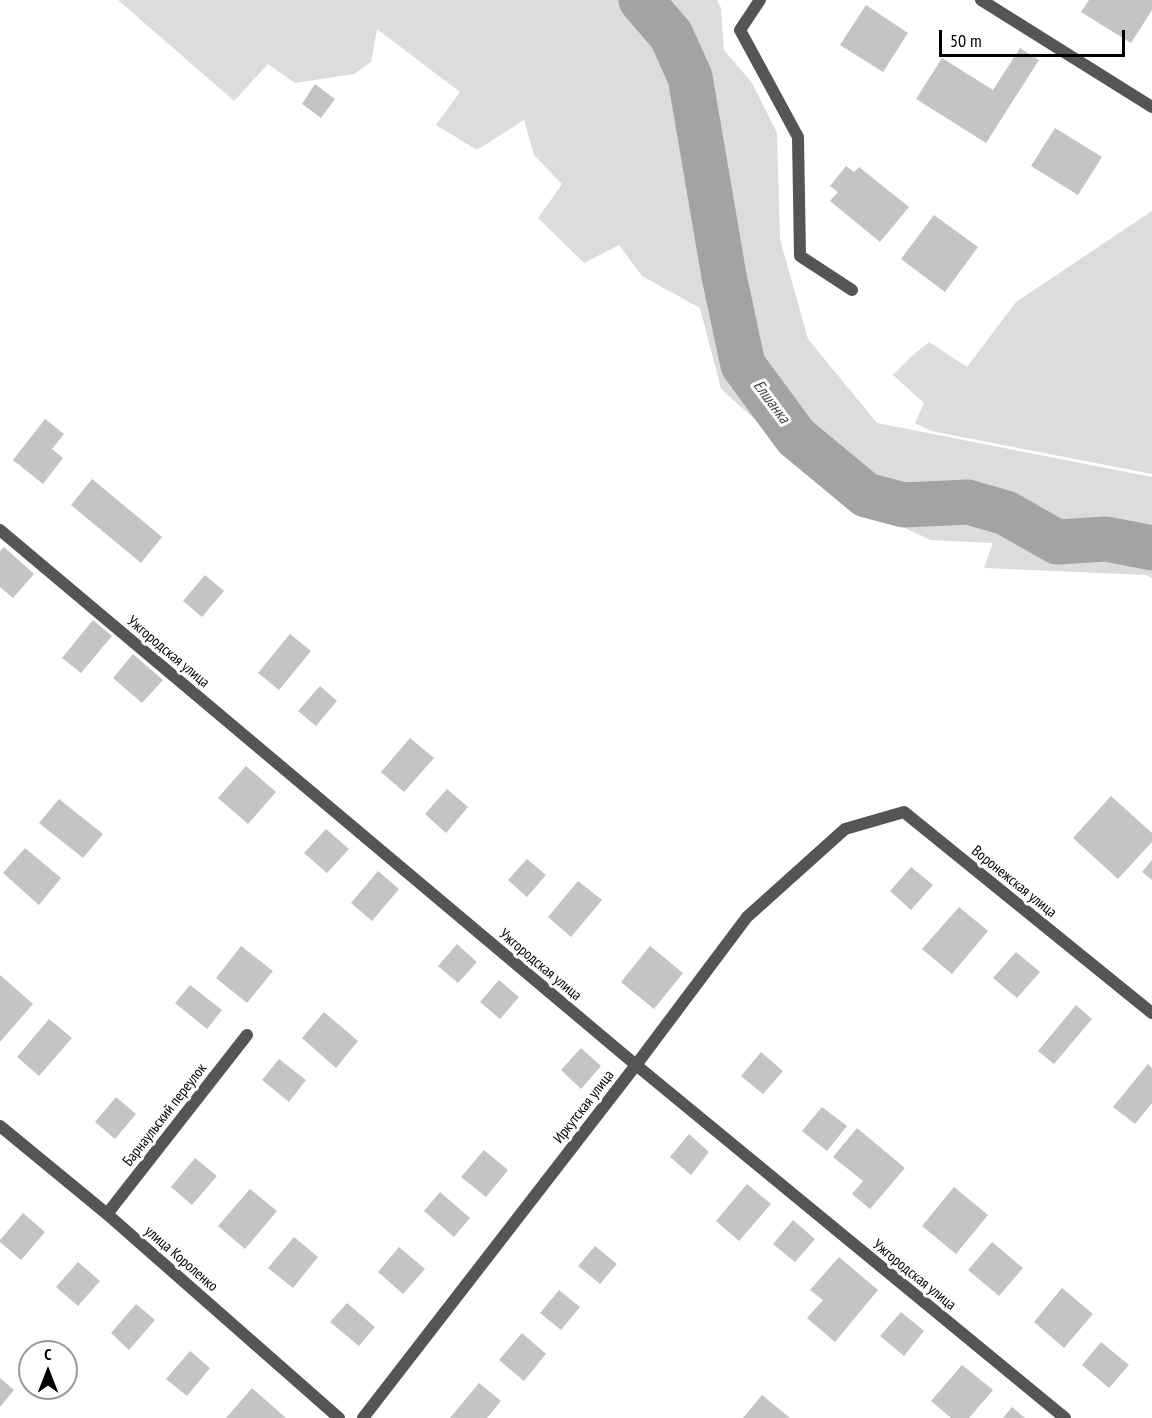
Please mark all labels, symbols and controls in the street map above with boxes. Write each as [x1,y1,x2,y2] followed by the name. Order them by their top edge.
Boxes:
[942,18,1128,56] scale bar
[950,29,982,52] text: 50 m
[749,377,793,427] water label: Елшанка
[123,612,213,692] street label: Ужгородская улица
[968,842,1060,922] street label: Воронежская улица
[495,925,585,1005] street label: Ужгородская улица
[119,1060,211,1170] street label: Барнаульский переулок
[550,1067,618,1147] street label: Иркутская улица
[141,1222,221,1296] street label: улица Короленко
[869,1236,959,1314] street label: Ужгородская улица
[18,1340,78,1400] north arrow
[44,1344,52,1364] text: С

